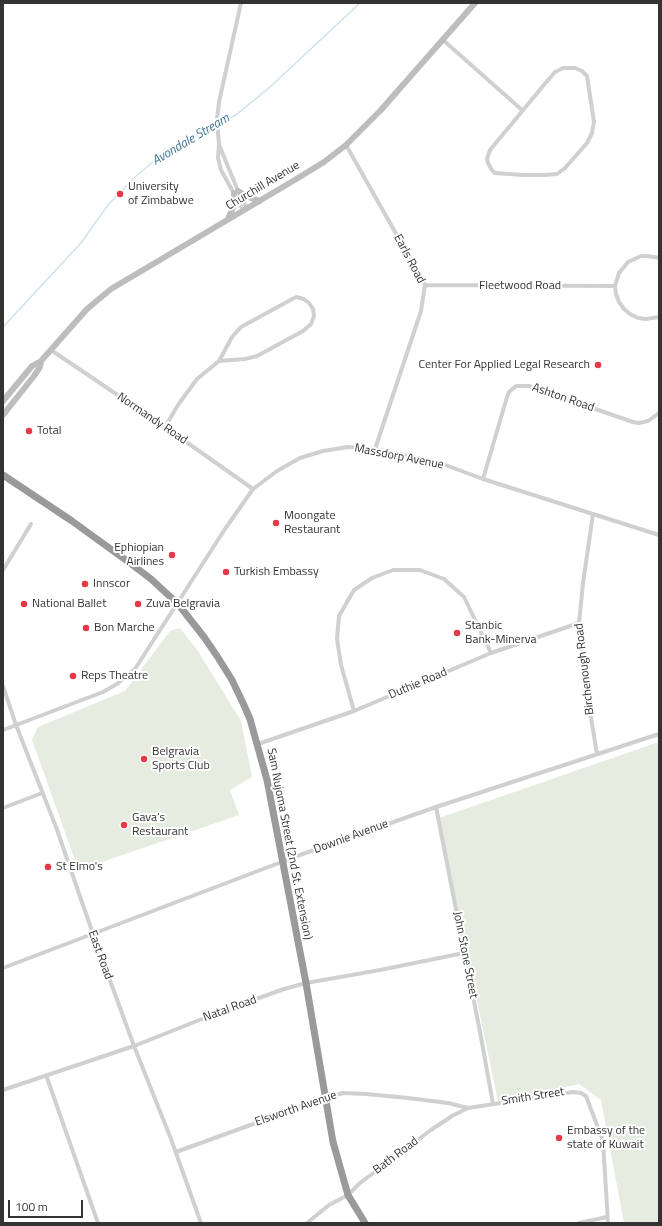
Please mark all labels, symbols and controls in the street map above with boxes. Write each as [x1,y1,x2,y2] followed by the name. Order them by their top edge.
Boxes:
[150,111,232,169] water label: Avondale Stream
[224,158,302,214] street label: Churchill Avenue
[128,180,194,208] place label: University of Zimbabwe
[115,189,125,199] marker: University of Zimbabwe
[390,232,428,286] street label: Earls Road
[479,279,561,293] street label: Fleetwood Road
[419,358,590,372] place label: Center For Applied Legal Research
[593,360,603,370] marker: Center For Applied Legal Research
[530,381,596,415] street label: Ashton Road
[114,390,190,448] street label: Normandy Road
[37,424,62,438] place label: Total
[24,426,34,436] marker: Total
[353,441,445,473] street label: Massdorp Avenue
[284,509,340,537] place label: Moongate Restaurant
[271,518,281,528] marker: Moongate Restaurant
[114,541,164,569] place label: Ephiopian Airlines
[167,550,177,560] marker: Ephiopian Airlines
[234,565,319,579] place label: Turkish Embassy
[221,567,231,577] marker: Turkish Embassy
[93,577,130,591] place label: Innscor
[80,579,90,589] marker: Innscor
[32,597,106,611] place label: National Ballet
[146,597,220,611] place label: Zuva Belgravia
[19,599,29,609] marker: National Ballet
[133,599,143,609] marker: Zuva Belgravia
[465,619,536,647] place label: Stanbic Bank-Minerva
[94,621,155,635] place label: Bon Marche
[572,622,598,716] street label: Birchenough Road
[81,623,91,633] marker: Bon Marche
[452,628,462,638] marker: Stanbic Bank-Minerva
[387,665,449,703] street label: Duthie Road
[81,669,148,683] place label: Reps Theatre
[68,671,78,681] marker: Reps Theatre
[152,745,210,773] place label: Belgravia Sports Club
[263,747,315,941] street label: Sam Nujoma Street (2nd St. Extension)
[139,754,149,764] marker: Belgravia Sports Club
[132,811,188,839] place label: Gava’s Restaurant
[312,817,390,857] street label: Downie Avenue
[119,820,129,830] marker: Gava’s Restaurant
[56,860,103,874] place label: St Elmo's
[43,862,53,872] marker: St Elmo's
[450,910,480,1000] street label: John Stone Street
[85,929,115,981] street label: East Road
[201,993,259,1025] street label: Natal Road
[501,1085,565,1109] street label: Smith Street
[253,1088,339,1130] street label: Elsworth Avenue
[567,1124,645,1152] place label: Embassy of the state of Kuwait
[554,1133,564,1143] marker: Embassy of the state of Kuwait
[371,1134,421,1178] street label: Bath Road
[10,1192,85,1218] scale bar
[15,1197,48,1216] text: 100 m

